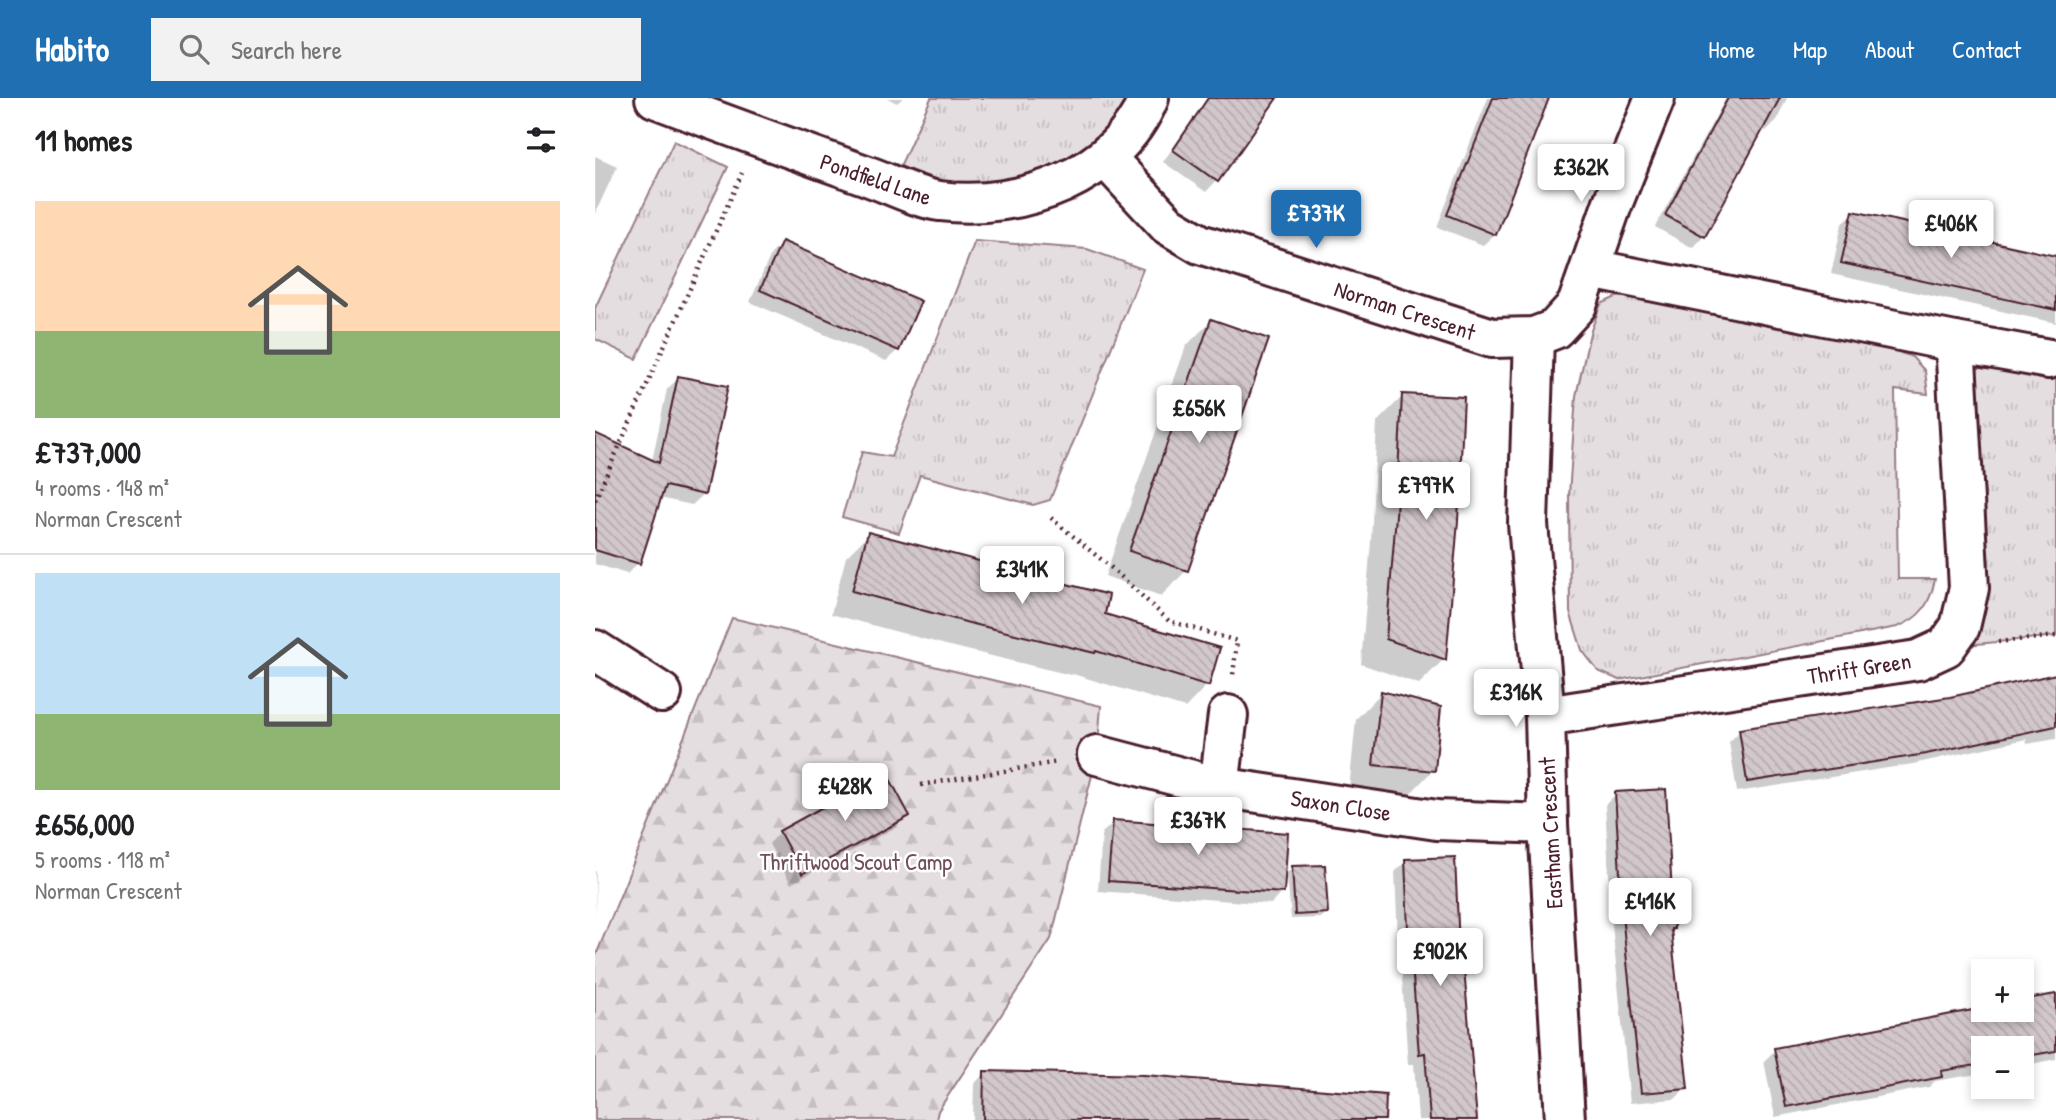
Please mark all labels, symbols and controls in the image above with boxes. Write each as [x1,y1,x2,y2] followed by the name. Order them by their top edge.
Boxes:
[151,18,641,81] search box
[35,27,109,71] text: Habito
[175,30,213,68] icon: search
[231,32,342,67] text: Search here
[1708,33,1755,65] text: Home
[1793,33,1827,65] text: Map
[1865,33,1914,65] text: About
[1952,33,2021,65] text: Contact
[35,120,132,160] text: 11 homes
[522,121,560,159] icon: filters
[1532,144,1630,204] pin: £362K
[816,146,936,212] street label: Pondfield Lane
[1554,151,1608,182] text: £362K
[1267,190,1365,250] pin: £737K
[1287,197,1345,228] text: £737K
[1902,200,2000,260] pin: £406K
[1925,207,1977,238] text: £406K
[235,247,361,373] icon: home
[1331,273,1481,348] street label: Norman Crescent
[1150,386,1248,445] pin: £656K
[1173,392,1225,423] text: £656K
[35,432,141,472] text: £737,000
[1377,462,1475,522] pin: £797K
[1398,469,1454,500] text: £797K
[35,472,169,503] text: 4 rooms · 148 m²
[35,503,182,534] text: Norman Crescent
[973,546,1071,606] pin: £341K
[996,553,1048,584] text: £341K
[235,619,361,745] icon: home
[1805,645,1913,691] street label: Thrift Green
[1467,670,1565,729] pin: £316K
[1490,676,1542,707] text: £316K
[1531,756,1569,909] street label: Eastham Crescent
[796,764,894,823] pin: £428K
[818,770,872,801] text: £428K
[1289,782,1393,828] street label: Saxon Close
[1149,798,1247,857] pin: £367K
[35,804,135,844] text: £656,000
[1170,804,1226,835] text: £367K
[35,844,170,875] text: 5 rooms · 118 m²
[760,846,952,877] park label: Thriftwood Scout Camp
[35,875,182,906] text: Norman Crescent
[1601,878,1699,938] pin: £416K
[1625,885,1675,916] text: £416K
[1391,928,1489,988] pin: £902K
[1413,935,1467,966] text: £902K
[1971,959,2034,1099] map controls
[1971,959,2034,1022] button: +
[1971,1036,2034,1099] button: −

